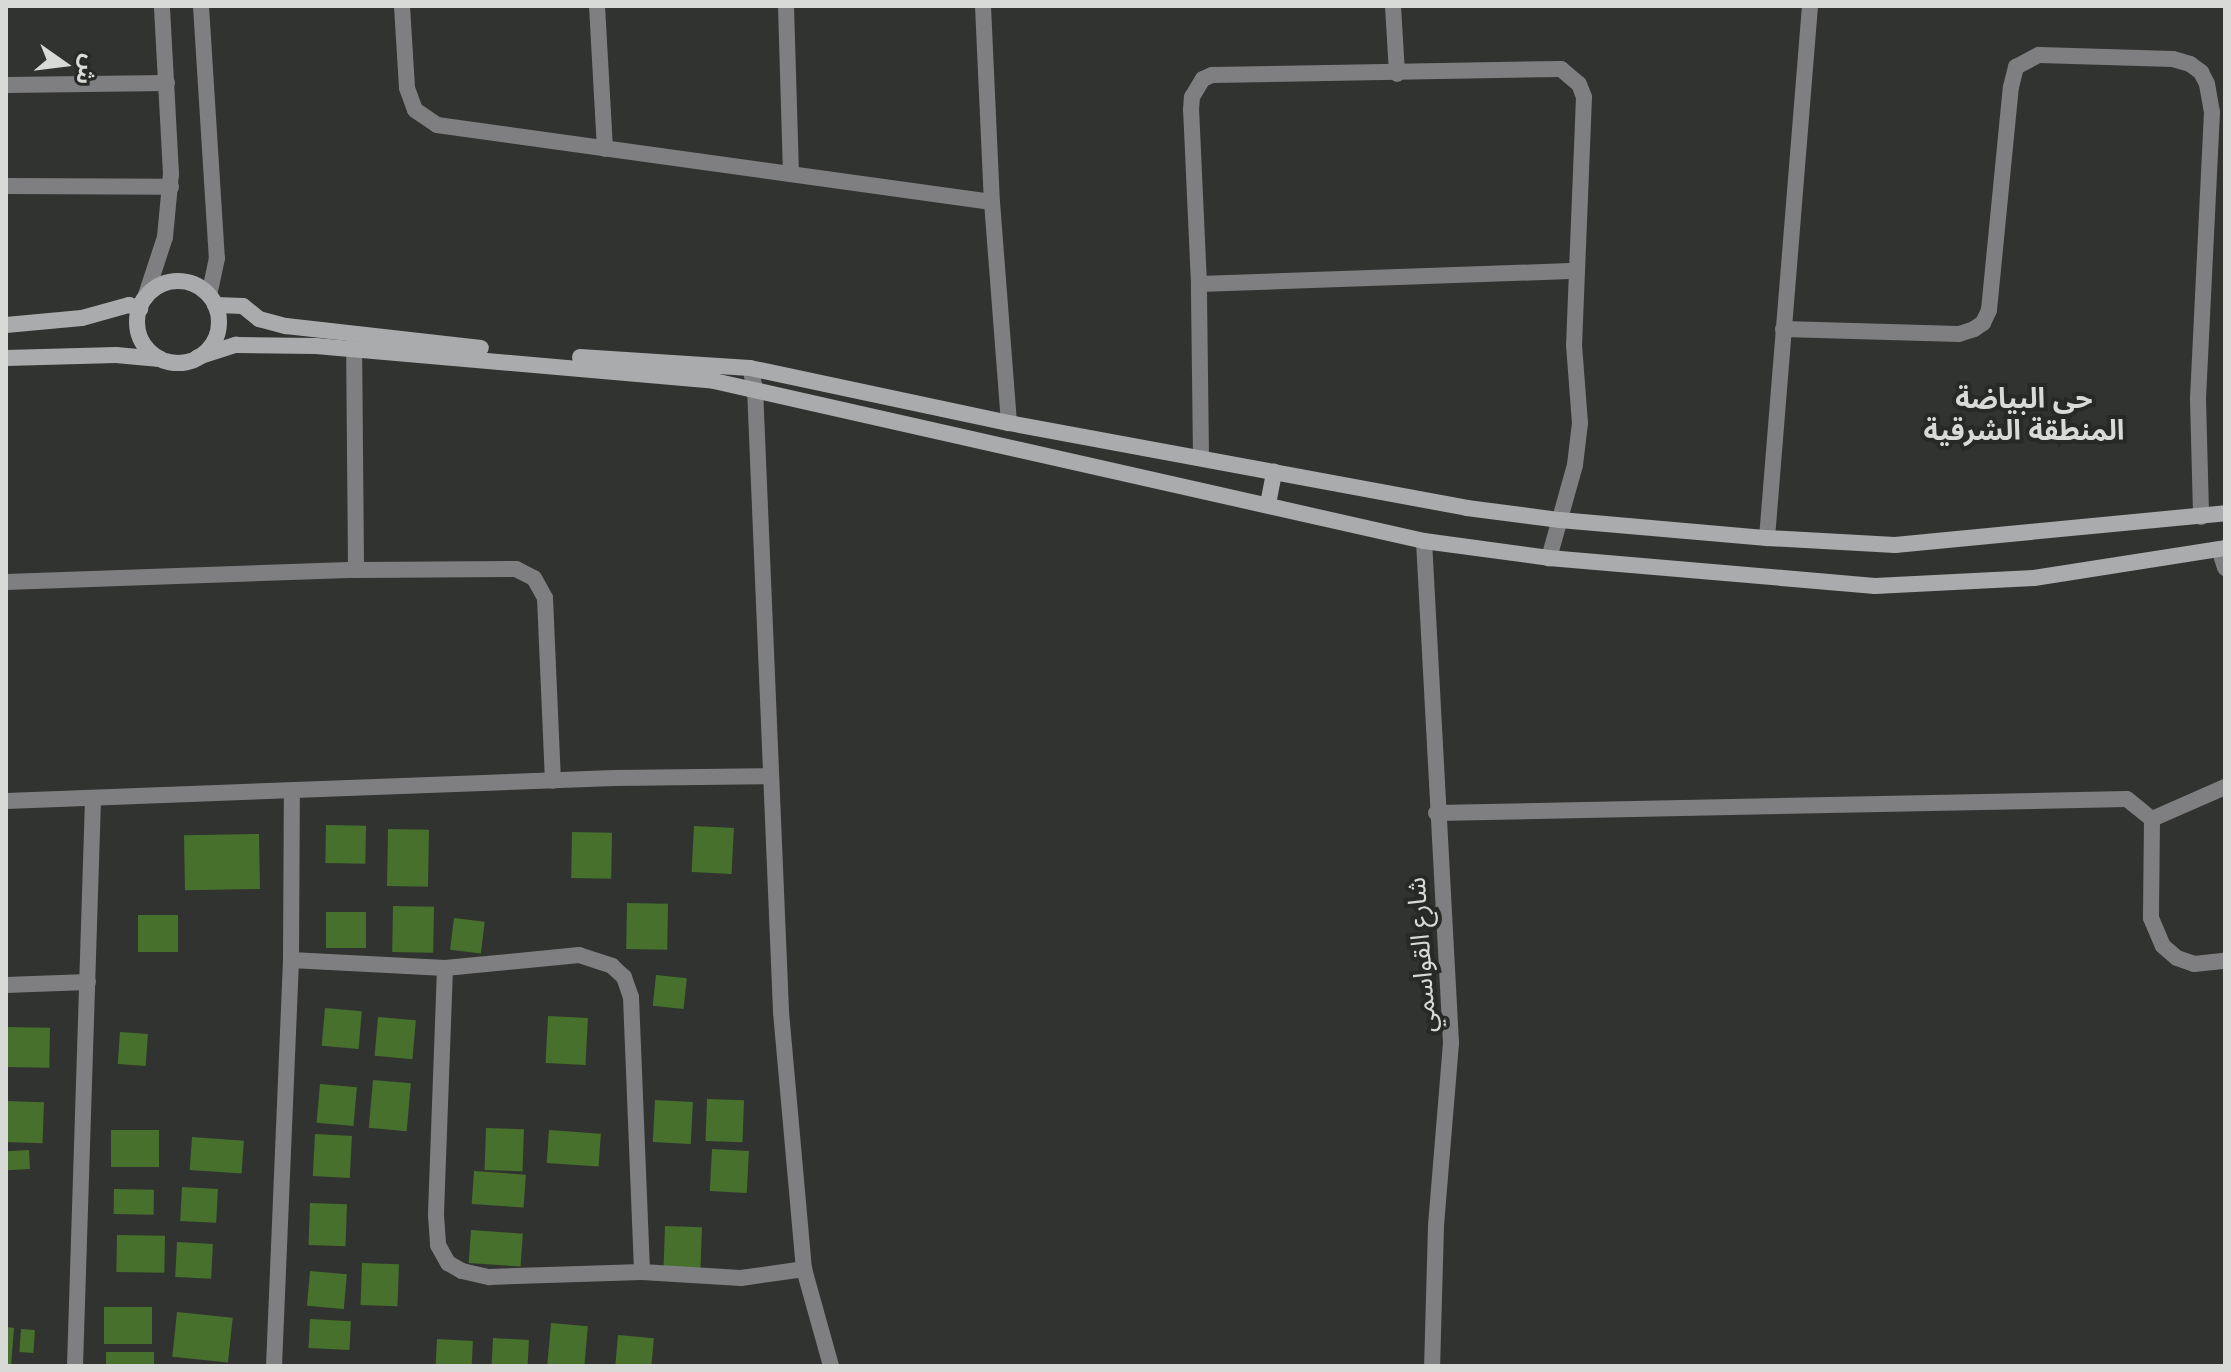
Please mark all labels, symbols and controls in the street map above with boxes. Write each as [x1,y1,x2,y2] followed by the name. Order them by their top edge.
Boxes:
[24,24,104,104] north arrow
[70,52,105,88] text: ش
[1924,381,2124,447] district label: حي البياضة المنطقة الشرقية
[1400,876,1442,1034] street label: شارع القواسمي

